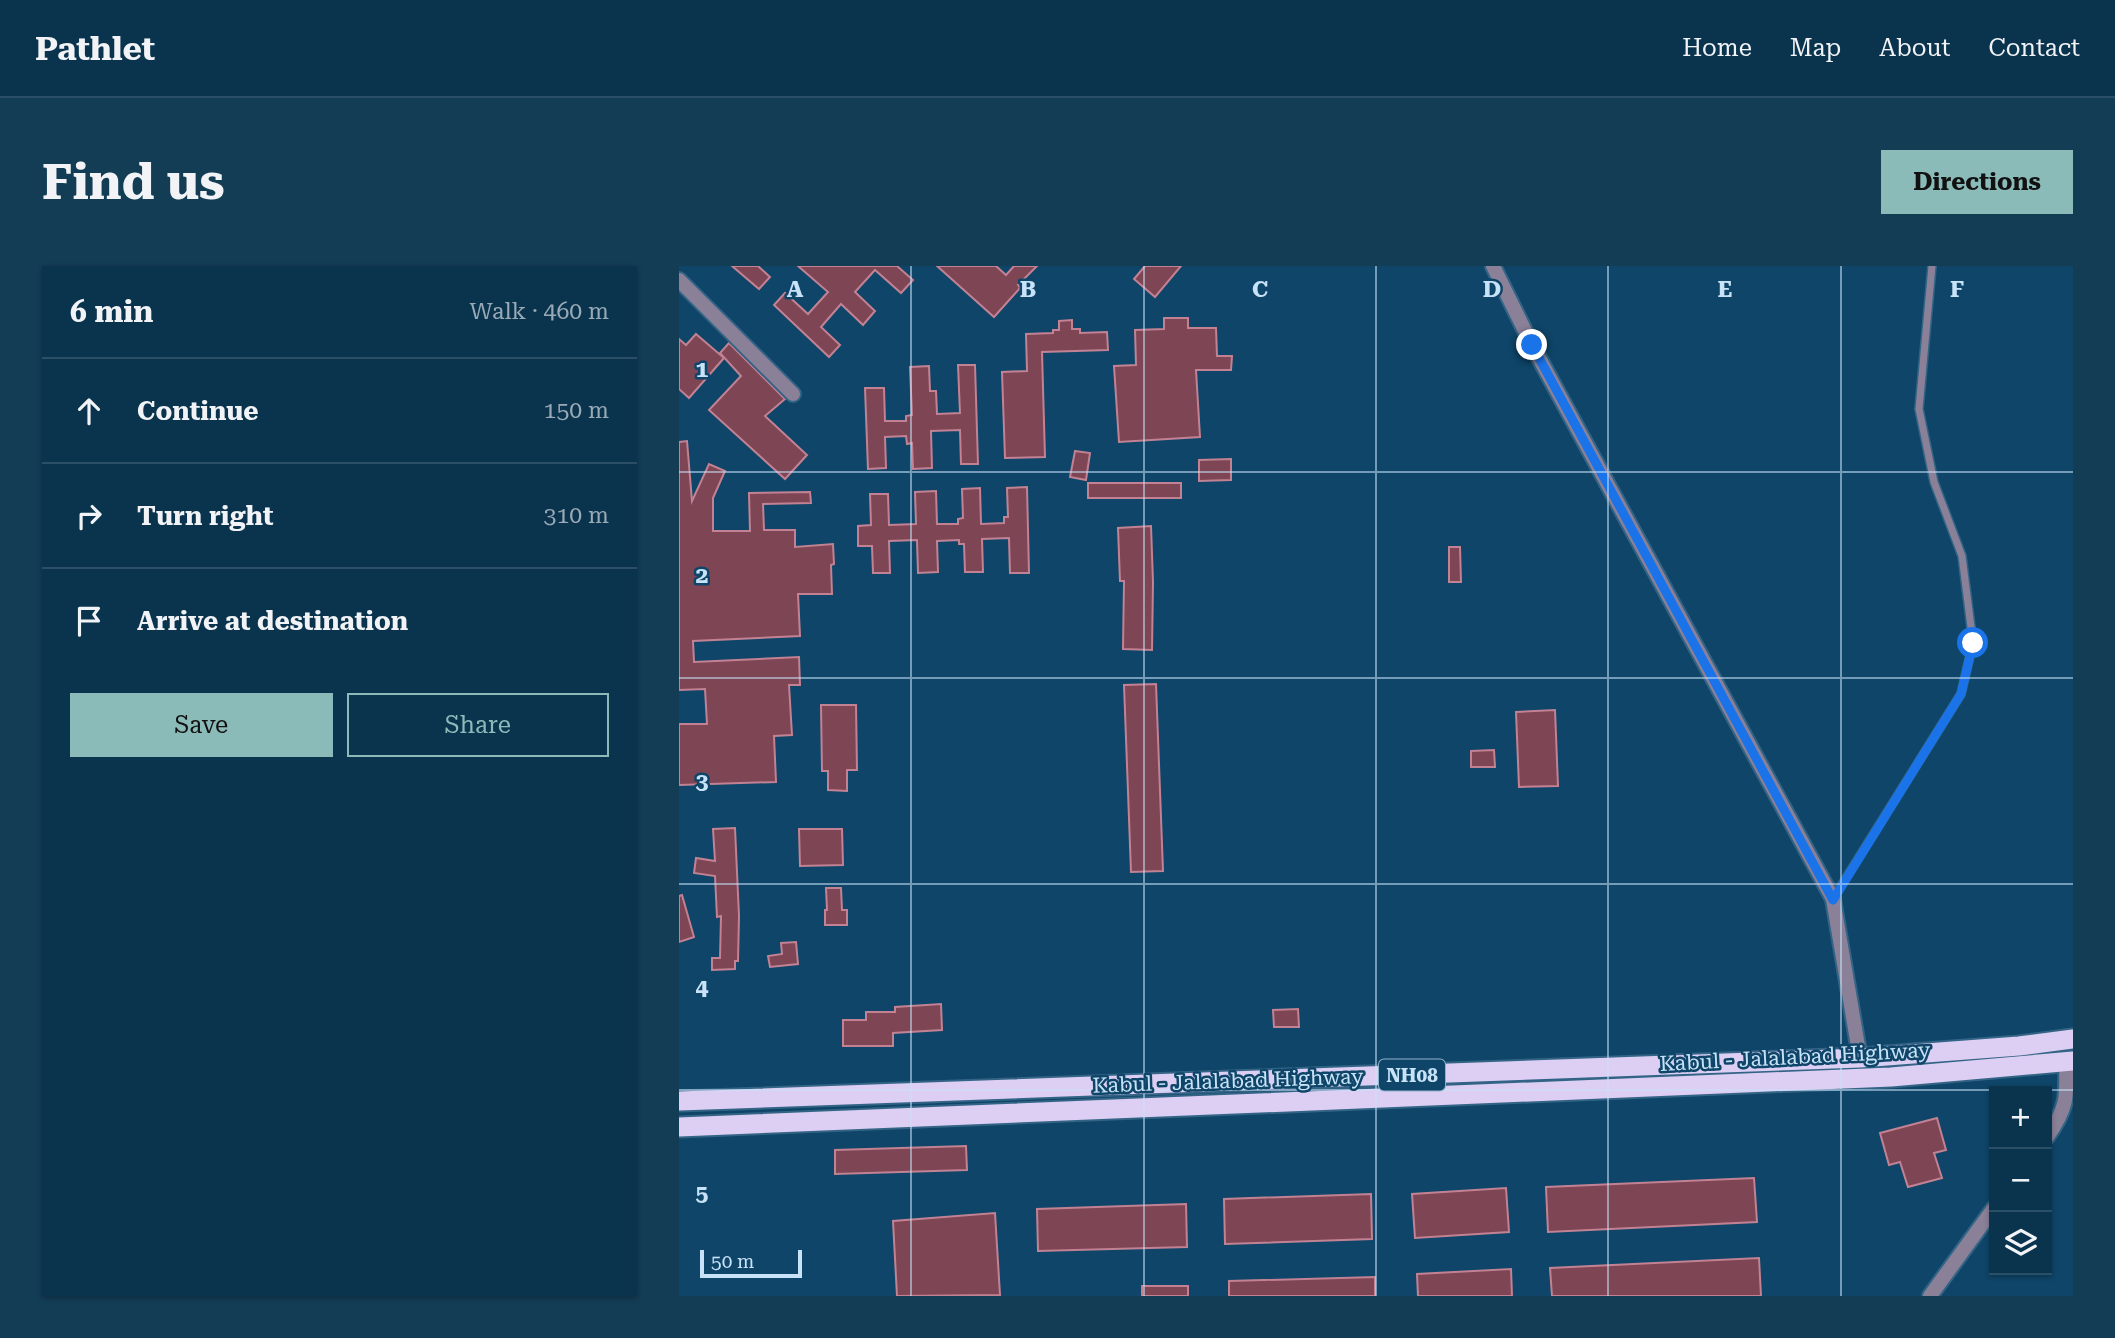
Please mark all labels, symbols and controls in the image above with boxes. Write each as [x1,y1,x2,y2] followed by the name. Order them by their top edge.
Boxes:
[35,29,155,68] text: Pathlet
[1682,34,1752,62] text: Home
[1790,34,1841,62] text: Map
[1879,34,1950,62] text: About
[1988,34,2080,62] text: Contact
[1881,150,2073,214] button: Directions
[42,154,225,211] text: Find us
[787,276,804,303] text: A
[1020,276,1036,303] text: B
[1252,276,1268,303] text: C
[1483,276,1501,303] text: D
[1718,276,1732,303] text: E
[1950,276,1964,303] text: F
[70,294,153,329] text: 6 min
[470,298,609,325] text: Walk · 460 m
[1516,329,1547,360] route end
[696,356,709,383] text: 1
[70,392,108,430] icon: ahead
[137,396,259,426] text: Continue
[544,397,609,424] text: 150 m
[70,497,108,535] icon: right
[137,501,273,531] text: Turn right
[544,502,609,529] text: 310 m
[696,562,708,589] text: 2
[70,602,108,640] icon: arrive
[137,606,408,636] text: Arrive at destination
[1957,627,1988,658] route start
[70,693,333,757] button: Save
[347,693,609,757] button: Share
[696,768,709,795] text: 3
[696,974,709,1001] text: 4
[1659,1038,1931,1076] street label: Kabul - Jalalabad Highway
[1379,1060,1445,1090] road number: NH08
[1092,1064,1364,1098] street label: Kabul - Jalalabad Highway
[1989,1086,2052,1275] map controls
[1989,1086,2052,1149] button: +
[1989,1149,2052,1212] button: −
[696,1180,709,1207] text: 5
[1989,1212,2052,1275] button: layers
[700,1247,801,1279] scale bar
[711,1250,754,1273] text: 50 m

